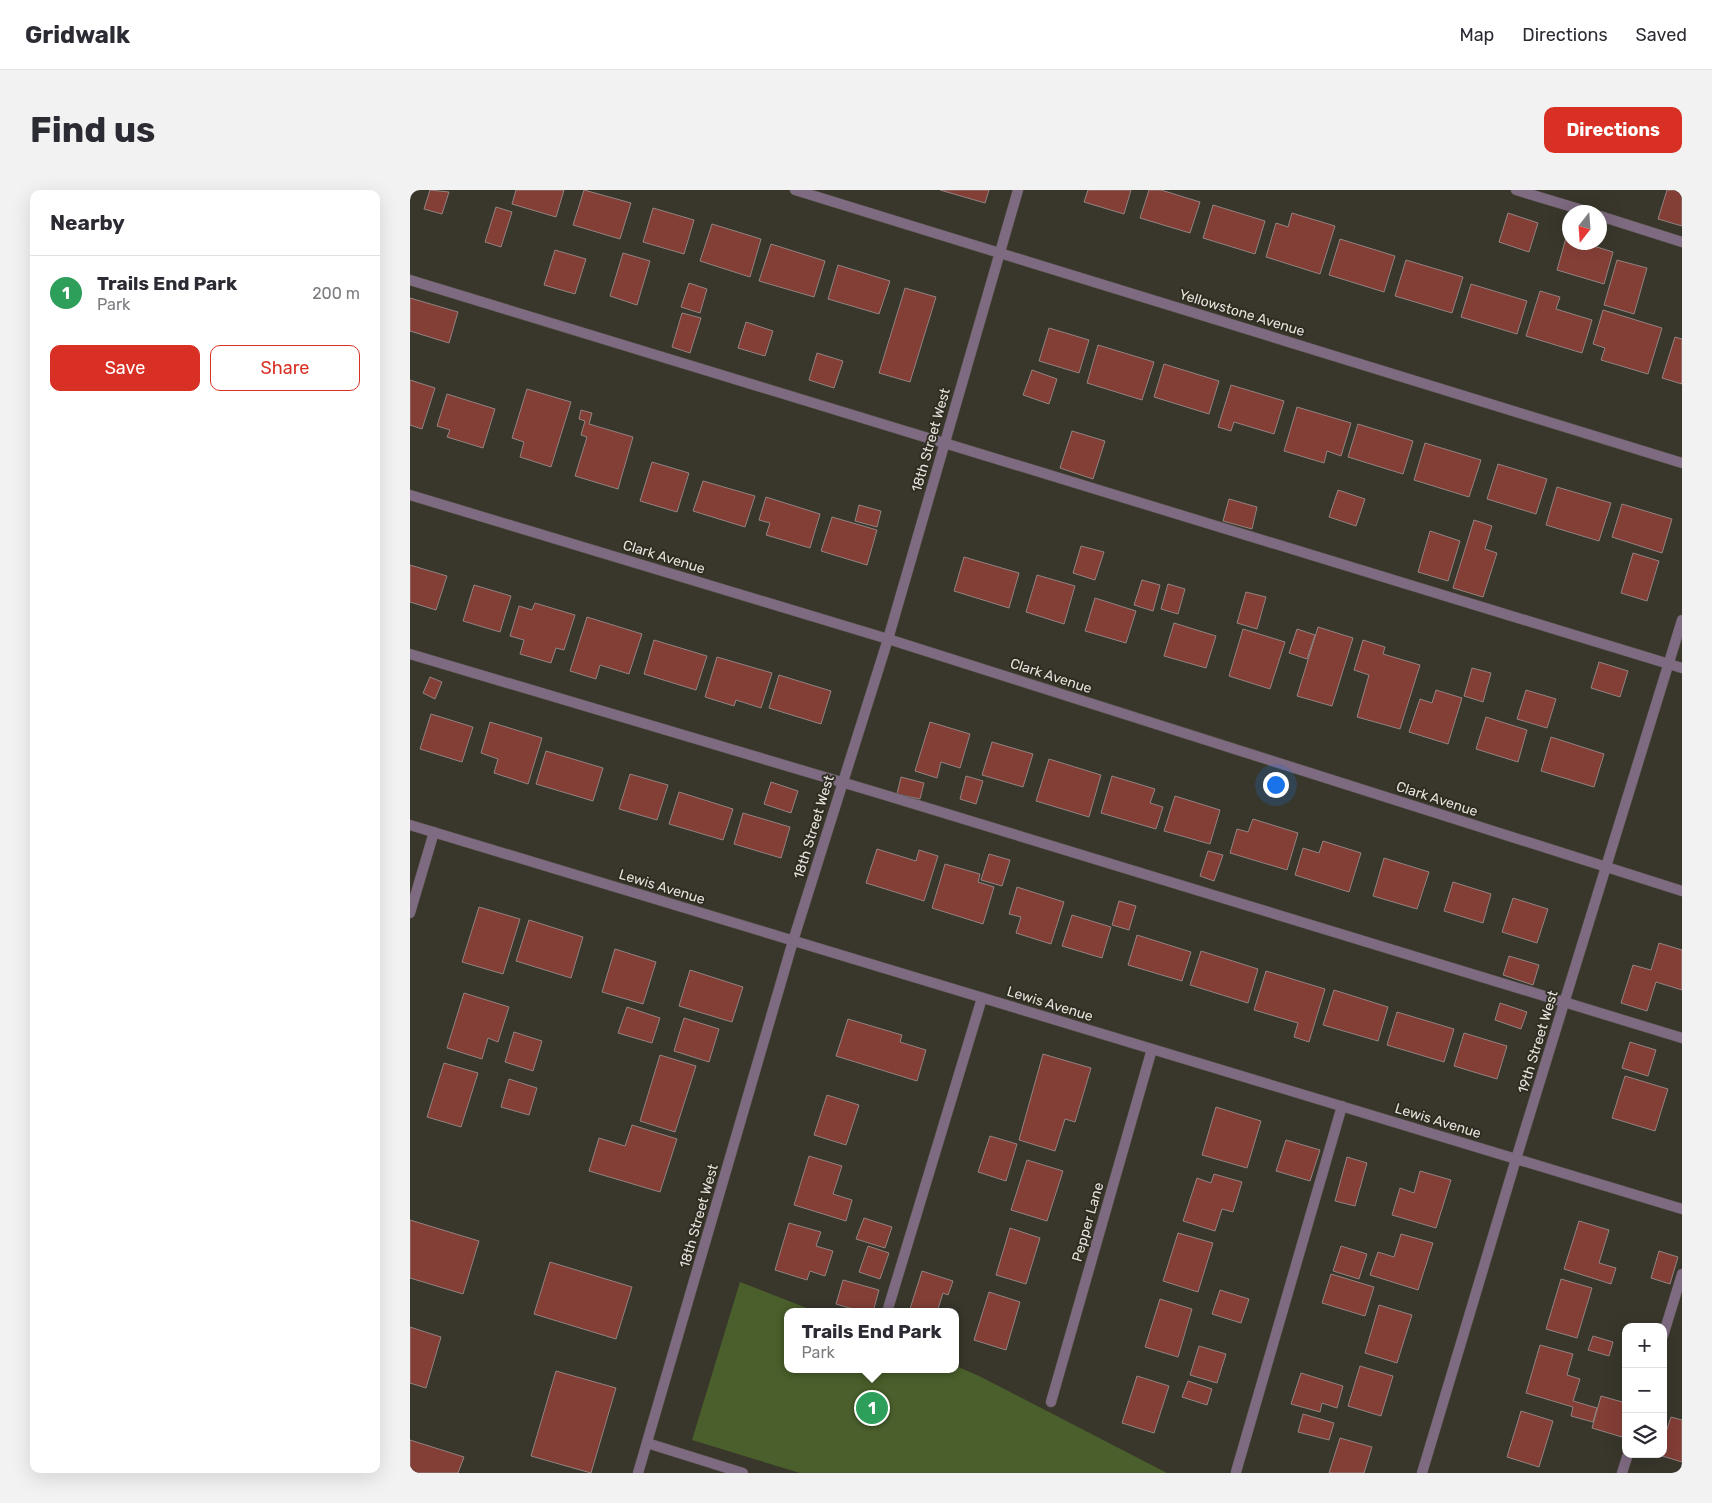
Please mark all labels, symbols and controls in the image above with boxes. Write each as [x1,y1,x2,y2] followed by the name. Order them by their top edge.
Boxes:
[25,21,130,49] text: Gridwalk
[1459,24,1494,46] text: Map
[1522,24,1608,46] text: Directions
[1636,24,1687,46] text: Saved
[1544,107,1682,153] button: Directions
[30,109,155,151] text: Find us
[1562,205,1607,250] north arrow
[50,210,125,235] text: Nearby
[97,272,237,295] text: Trails End Park
[62,284,70,303] text: 1
[312,284,360,303] text: 200 m
[1177,286,1307,340] street label: Yellowstone Avenue
[97,295,130,314] text: Park
[50,345,200,391] button: Save
[210,345,360,391] button: Share
[908,386,954,494] street label: 18th Street West
[621,536,707,578] street label: Clark Avenue
[1008,655,1094,697] street label: Clark Avenue
[1263,772,1289,798] your location
[790,773,838,881] street label: 18th Street West
[1394,778,1480,820] street label: Clark Avenue
[617,866,707,908] street label: Lewis Avenue
[1005,983,1095,1025] street label: Lewis Avenue
[1514,988,1562,1096] street label: 19th Street West
[1393,1100,1483,1142] street label: Lewis Avenue
[676,1162,722,1270] street label: 18th Street West
[1069,1180,1107,1264] street label: Pepper Lane
[784,1308,959,1373] popup
[801,1320,942,1343] text: Trails End Park
[1622,1323,1667,1458] map controls
[1622,1323,1667,1368] button: +
[801,1343,835,1362] text: Park
[1622,1368,1667,1413] button: −
[856,1389,888,1427] pin: 1
[1622,1413,1667,1458] button: layers

